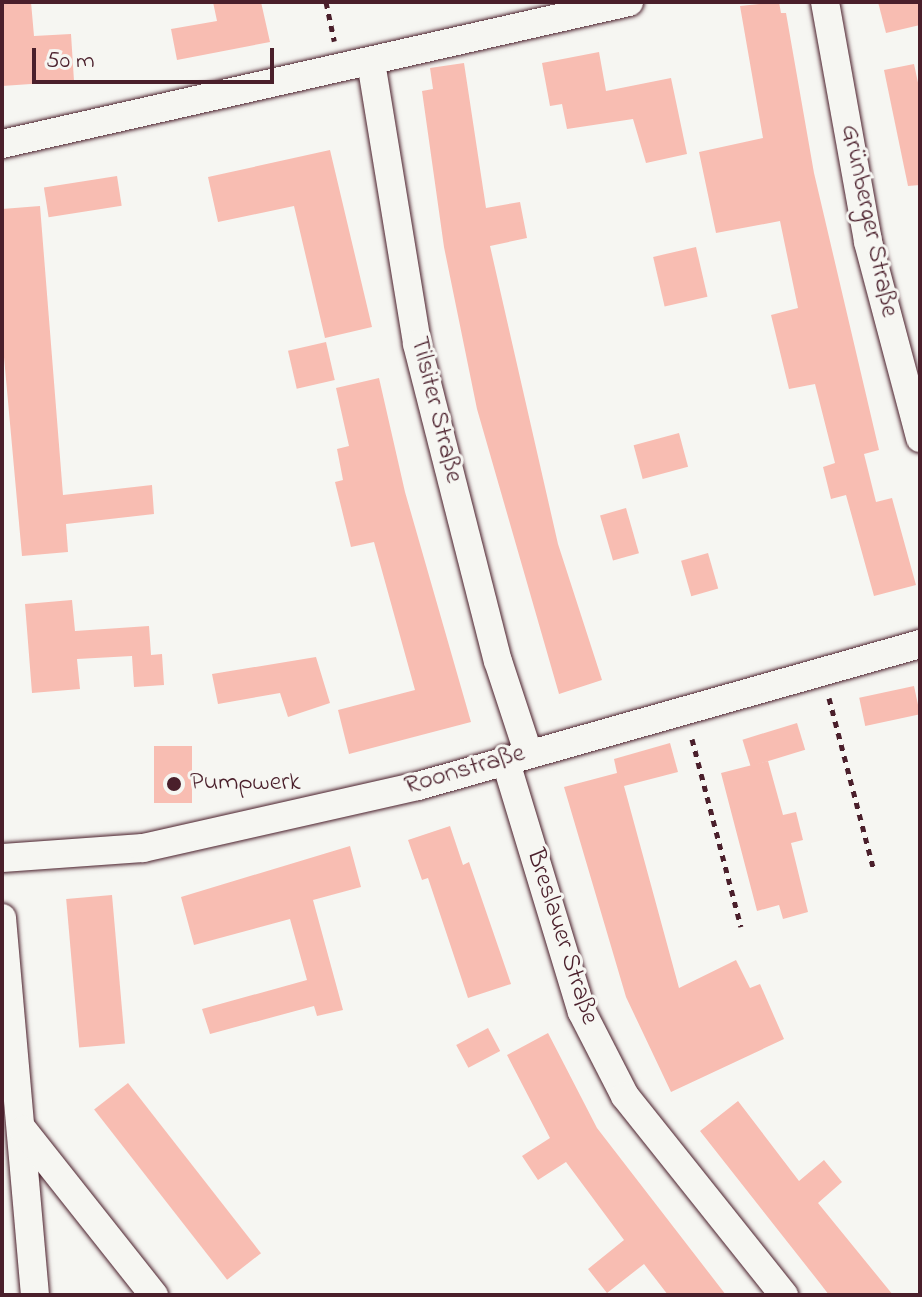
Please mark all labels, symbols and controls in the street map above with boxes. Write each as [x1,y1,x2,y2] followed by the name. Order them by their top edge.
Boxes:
[36,32,278,82] scale bar
[46,44,95,79] text: 50 m
[832,122,904,320] street label: Grünberger Straße
[402,334,468,486] street label: Tilsiter Straße
[401,739,529,803] street label: Roonstraße
[190,768,301,800] place label: Pumpwerk
[165,775,183,793] marker: Pumpwerk
[518,845,604,1029] street label: Breslauer Straße

